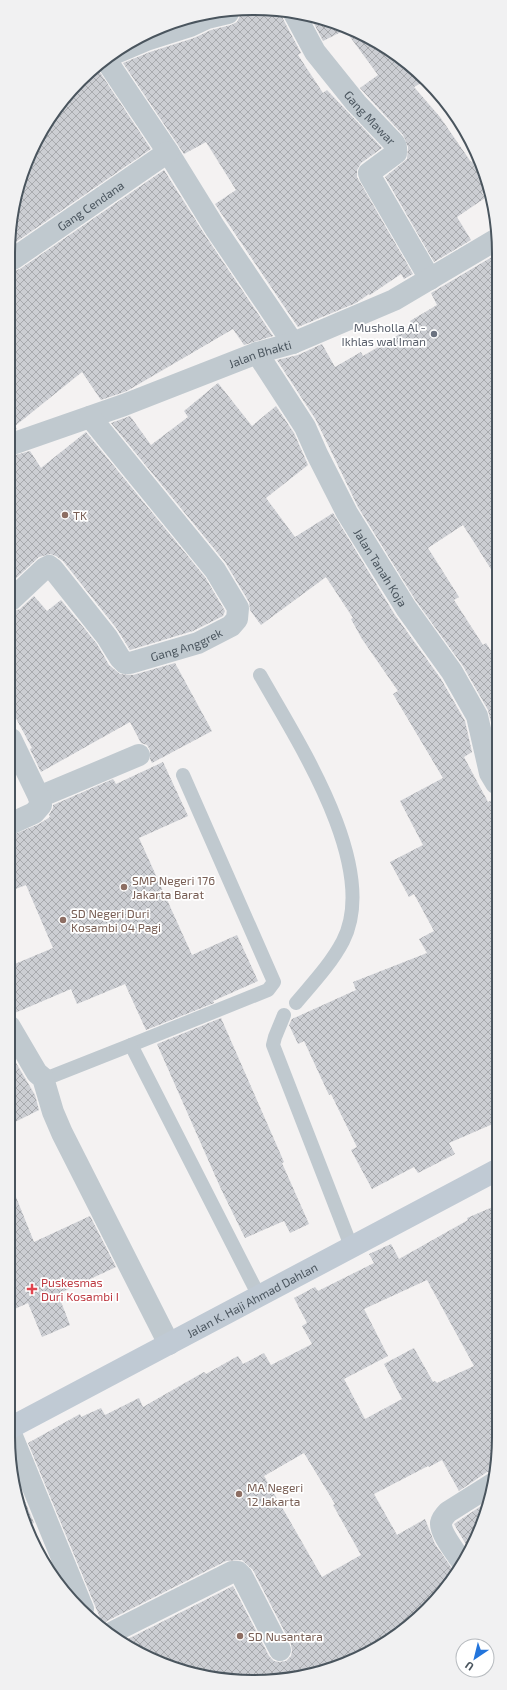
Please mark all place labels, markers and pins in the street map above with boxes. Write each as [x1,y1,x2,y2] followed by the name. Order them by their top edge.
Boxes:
[341,320,426,348] place label: Musholla Al - Ikhlas wal Iman
[429,329,439,339] marker: Musholla Al - Ikhlas wal Iman
[73,508,87,522] place label: TK
[60,510,70,520] marker: TK
[132,873,215,901] place label: SMP Negeri 176 Jakarta Barat
[119,882,129,892] marker: SMP Negeri 176 Jakarta Barat
[71,906,161,934] place label: SD Negeri Duri Kosambi 04 Pagi
[58,915,68,925] marker: SD Negeri Duri Kosambi 04 Pagi
[41,1275,119,1303] place label: Puskesmas Duri Kosambi I
[26,1283,38,1295] marker: Puskesmas Duri Kosambi I
[247,1480,303,1508] place label: MA Negeri 12 Jakarta
[234,1489,244,1499] marker: MA Negeri 12 Jakarta
[248,1629,323,1643] place label: SD Nusantara
[235,1631,245,1641] marker: SD Nusantara

